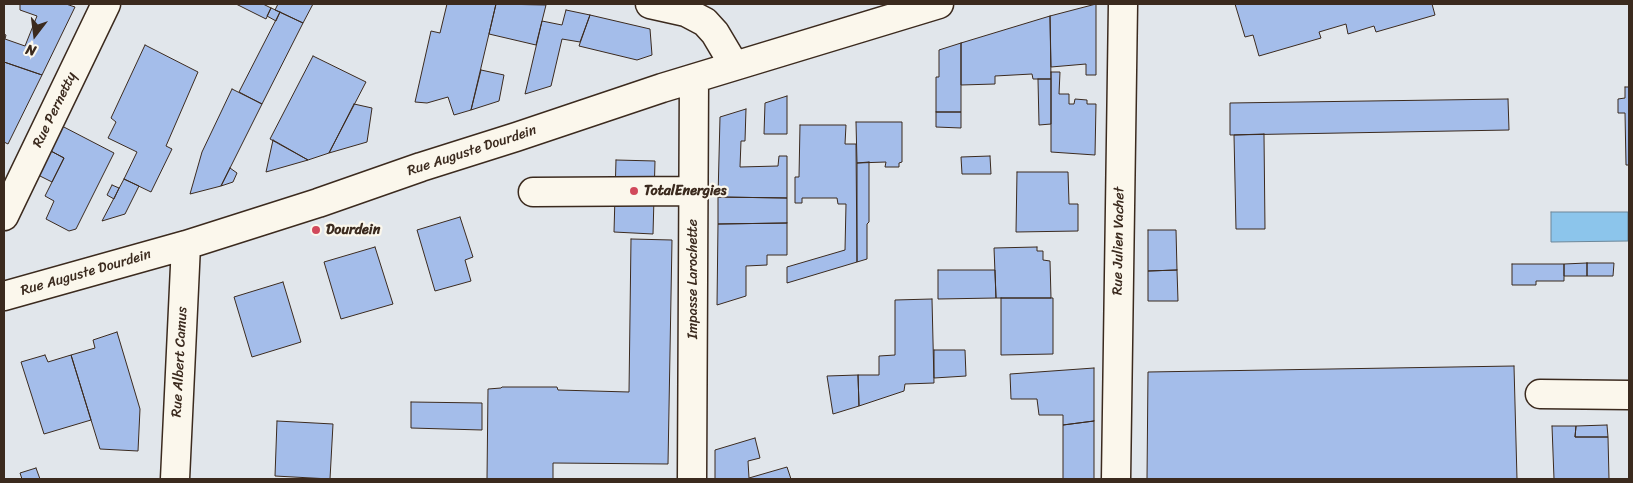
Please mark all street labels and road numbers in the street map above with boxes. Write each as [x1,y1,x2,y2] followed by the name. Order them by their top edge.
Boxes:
[30,70,80,150] street label: Rue Pernetty
[405,122,539,180] street label: Rue Auguste Dourdein
[1110,187,1128,295] street label: Rue Julien Vachet
[685,219,701,339] street label: Impasse Larochette
[19,246,153,300] street label: Rue Auguste Dourdein
[169,306,191,418] street label: Rue Albert Camus

